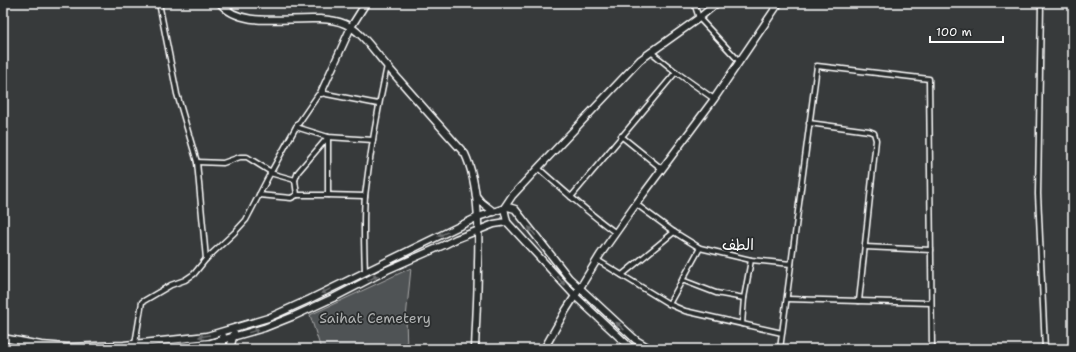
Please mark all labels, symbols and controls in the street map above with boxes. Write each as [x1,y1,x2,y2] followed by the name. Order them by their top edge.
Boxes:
[930,18,1003,44] scale bar
[936,24,972,40] text: 100 m
[528,225,536,236] one-way arrow
[437,231,449,237] one-way arrow
[722,235,754,255] district label: الطف
[367,274,378,281] one-way arrow
[556,275,565,286] one-way arrow
[320,288,332,294] one-way arrow
[319,309,431,327] park label: Saihat Cemetery
[615,321,625,331] one-way arrow
[249,328,261,334] one-way arrow
[198,333,211,339] one-way arrow

